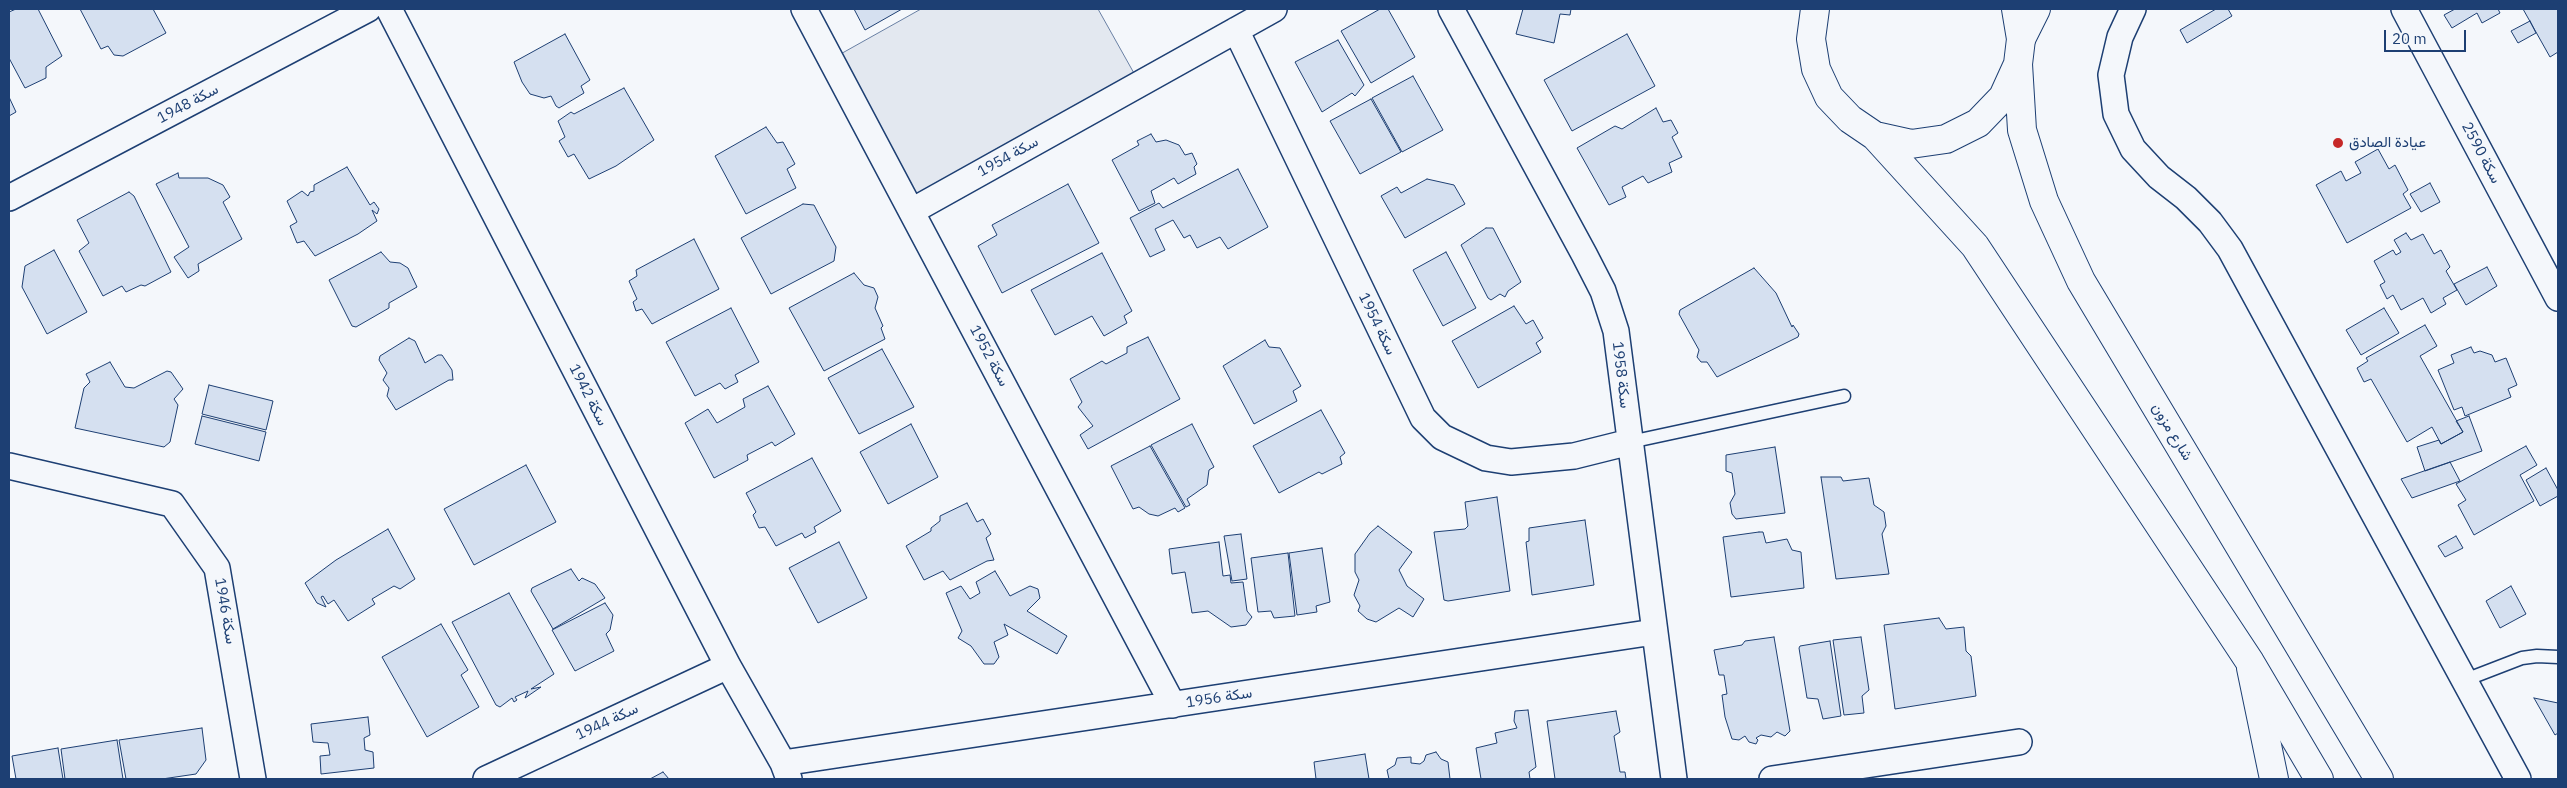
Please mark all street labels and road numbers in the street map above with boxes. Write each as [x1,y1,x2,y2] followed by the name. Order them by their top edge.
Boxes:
[154,80,222,128] street label: سكة 1948
[2457,119,2505,187] street label: سكة 2590
[974,133,1042,181] street label: سكة 1954
[1354,290,1400,358] street label: سكة 1954
[965,322,1013,390] street label: سكة 1952
[1608,341,1634,409] street label: سكة 1958
[565,361,611,429] street label: سكة 1942
[2148,400,2196,464] street label: شارع مزون
[210,577,240,645] street label: سكة 1946
[1185,684,1253,712] street label: سكة 1956
[573,700,641,744] street label: سكة 1944

